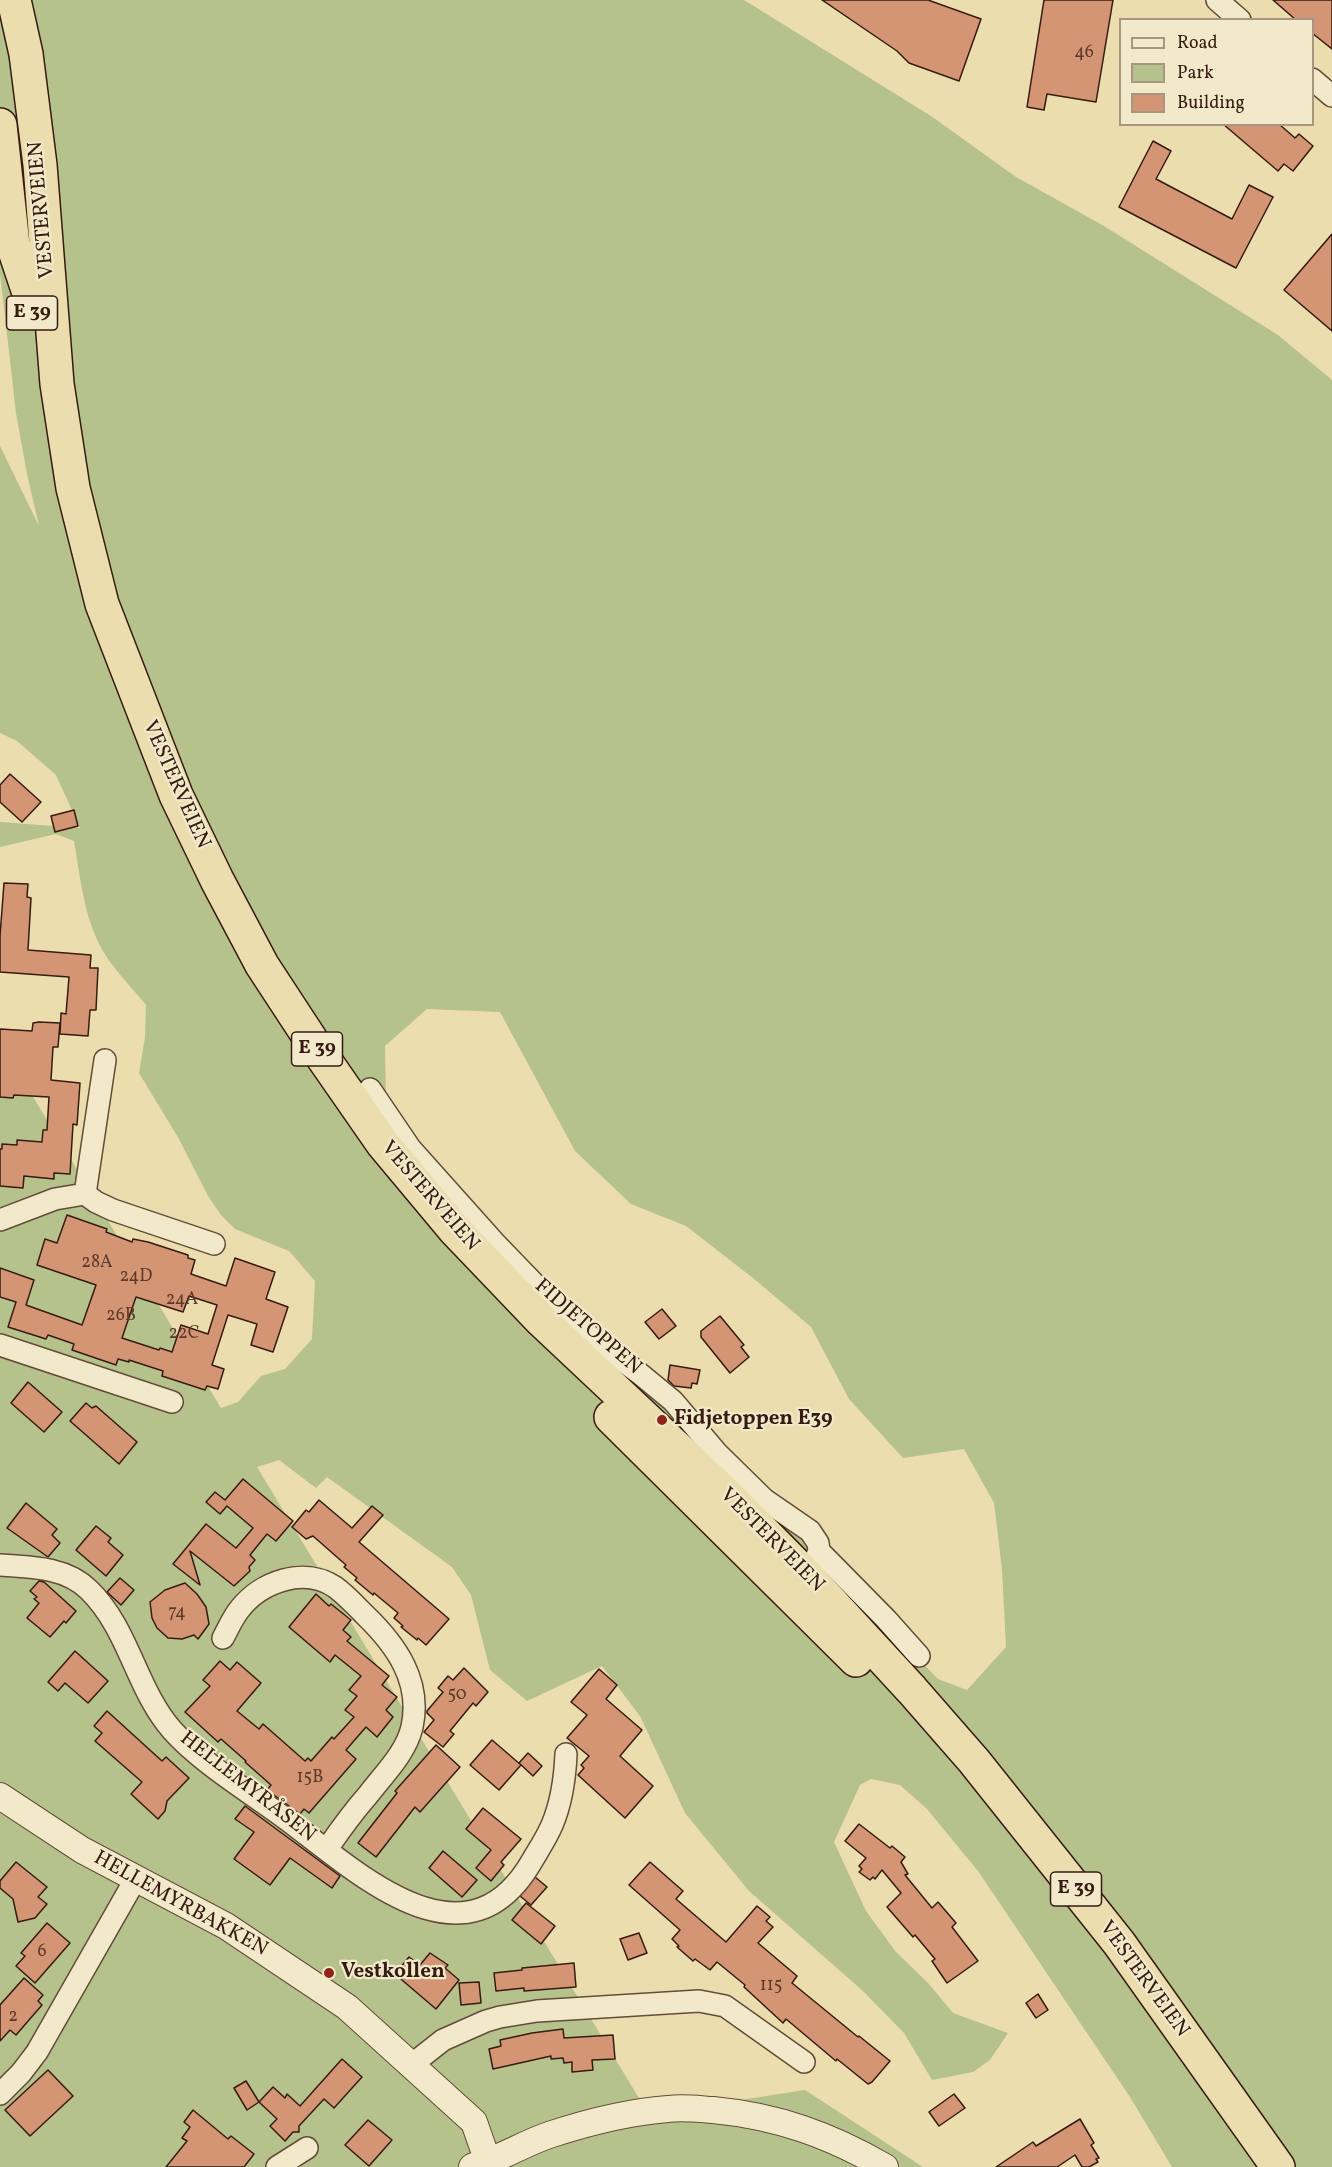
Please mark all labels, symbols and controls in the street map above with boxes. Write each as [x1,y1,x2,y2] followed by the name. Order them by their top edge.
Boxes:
[1119,18,1314,126] legend
[1177,31,1218,56] text: Road
[1074,43,1094,65] house number: 46
[1177,61,1214,86] text: Park
[1177,91,1245,116] text: Building
[24,140,62,280] street label: VESTERVEIEN
[6,296,57,330] road number: E 39
[135,717,215,853] street label: VESTERVEIEN
[292,1032,342,1066] road number: E 39
[374,1137,484,1257] street label: VESTERVEIEN
[81,1253,113,1275] house number: 28A
[119,1267,153,1289] house number: 24D
[528,1275,646,1381] street label: FIDJETOPPEN
[166,1290,198,1312] house number: 24A
[106,1306,136,1328] house number: 26B
[168,1324,200,1346] house number: 22C
[674,1407,833,1433] place label: Fidjetoppen E39
[655,1413,669,1427] marker: Fidjetoppen E39
[713,1483,829,1599] street label: VESTERVEIEN
[168,1603,186,1625] house number: 74
[447,1685,467,1707] house number: 50
[174,1727,320,1849] street label: HELLEMYRÅSEN
[297,1768,323,1790] house number: 15B
[89,1847,271,1963] street label: HELLEMYRBAKKEN
[1050,1872,1102,1906] road number: E 39
[1092,1917,1194,2043] street label: VESTERVEIEN
[37,1942,47,1964] house number: 6
[341,1960,445,1986] place label: Vestkollen
[322,1966,336,1980] marker: Vestkollen
[760,1976,782,1998] house number: 115
[8,2007,18,2029] house number: 2

